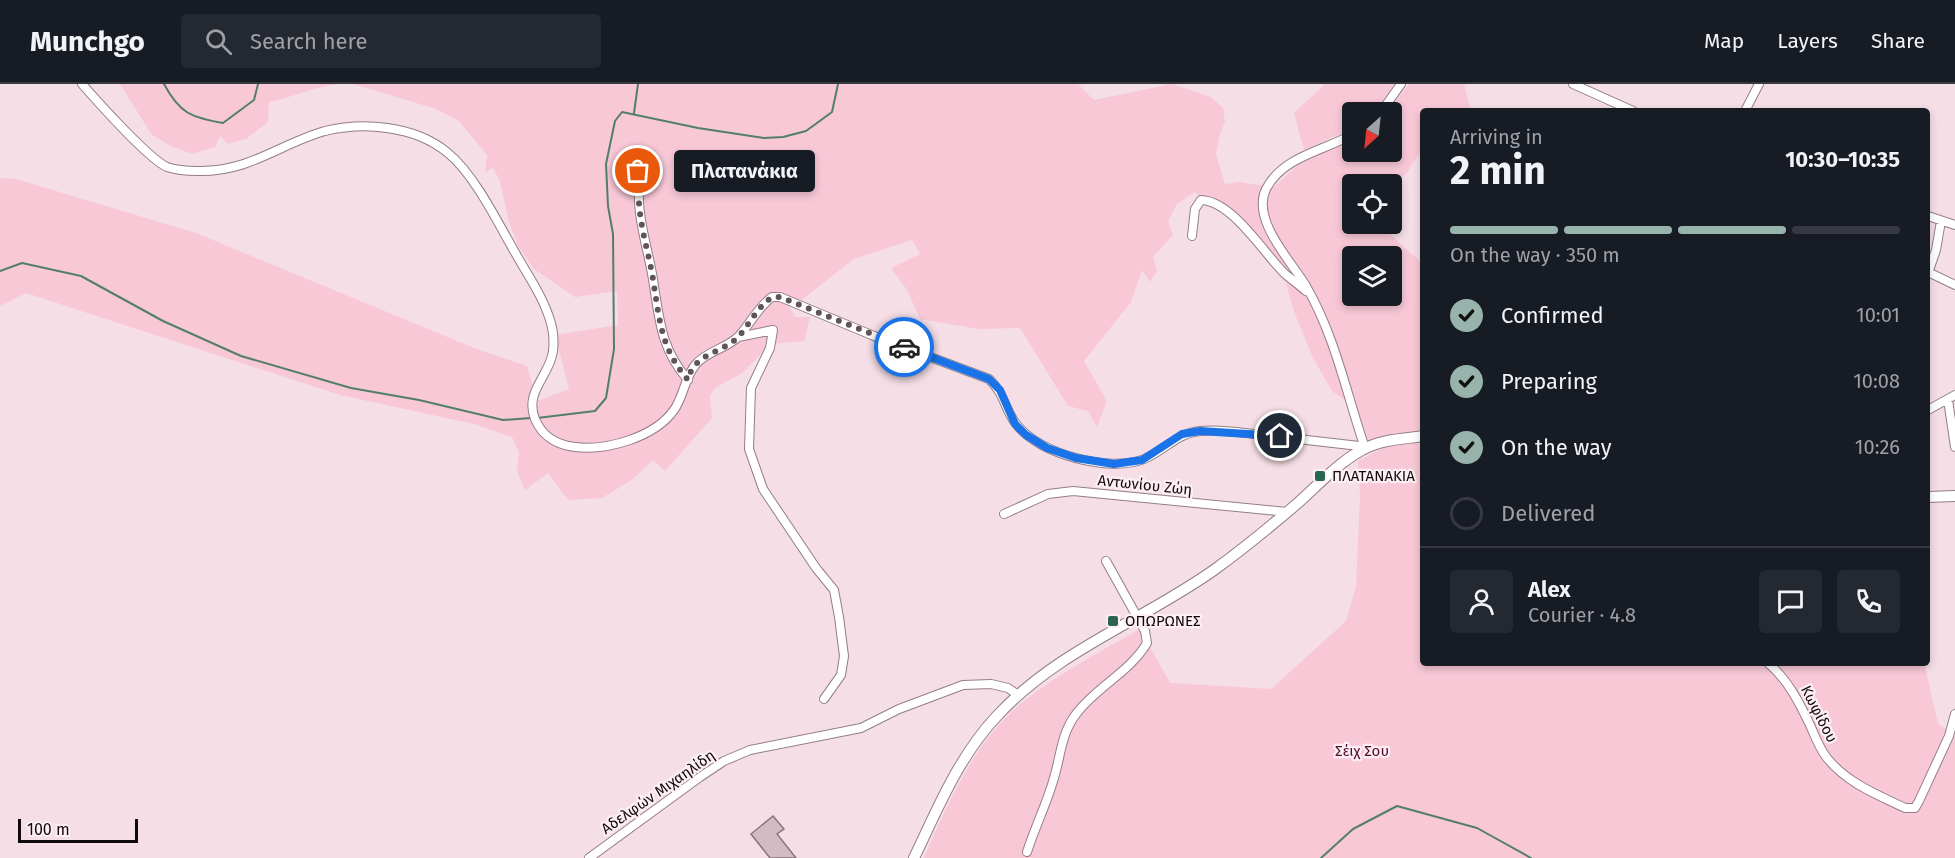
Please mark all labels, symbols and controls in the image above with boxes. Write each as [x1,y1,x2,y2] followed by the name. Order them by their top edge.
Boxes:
[181,14,601,68] search box
[30,25,145,58] text: Munchgo
[202,25,235,58] icon: search
[250,28,367,55] text: Search here
[1704,28,1744,54] text: Map
[1777,28,1838,54] text: Layers
[1871,28,1925,54] text: Share
[1342,102,1402,162] north arrow
[1342,102,1402,306] map controls
[1450,125,1543,149] text: Arriving in
[612,145,663,196] pin
[1785,146,1900,173] text: 10:30–10:35
[1450,148,1546,194] text: 2 min
[674,150,815,192] callout: Πλατανάκια
[621,154,654,187] icon: bag
[691,159,798,183] text: Πλατανάκια
[1342,174,1402,234] button: locate
[1450,243,1620,267] text: On the way · 350 m
[1342,246,1402,306] button: layers
[1450,299,1483,332] icon: check
[1501,302,1604,329] text: Confirmed
[1856,303,1900,327] text: 10:01
[874,317,934,377] courier
[888,331,921,364] icon: car
[1450,365,1483,398] icon: check
[1501,368,1597,395] text: Preparing
[1853,369,1900,393] text: 10:08
[1254,410,1305,461] pin
[1263,419,1296,452] icon: home
[1450,431,1483,464] icon: check
[1501,434,1612,461] text: On the way
[1855,435,1900,459] text: 10:26
[1332,467,1415,485] place label: ΠΛΑΤΑΝΑΚΙΑ
[1313,469,1327,483] marker: ΠΛΑΤΑΝΑΚΙΑ
[1097,471,1193,499] street label: Αντωνίου Ζώη
[1501,500,1596,527] text: Delivered
[1450,570,1513,633] button: person
[1759,570,1822,633] button: chat
[1837,570,1900,633] button: phone
[1528,576,1571,603] text: Alex
[1528,603,1636,627] text: Courier · 4.8
[1125,612,1201,630] place label: ΟΠΩΡΩΝΕΣ
[1106,614,1120,628] marker: ΟΠΩΡΩΝΕΣ
[1797,682,1841,746] street label: Κωφίδου
[1335,742,1389,760] park label: Σέιχ Σου
[598,746,718,838] street label: Αδελφών Μιχαηλίδη
[18,816,138,844] scale bar
[27,820,70,839] text: 100 m

